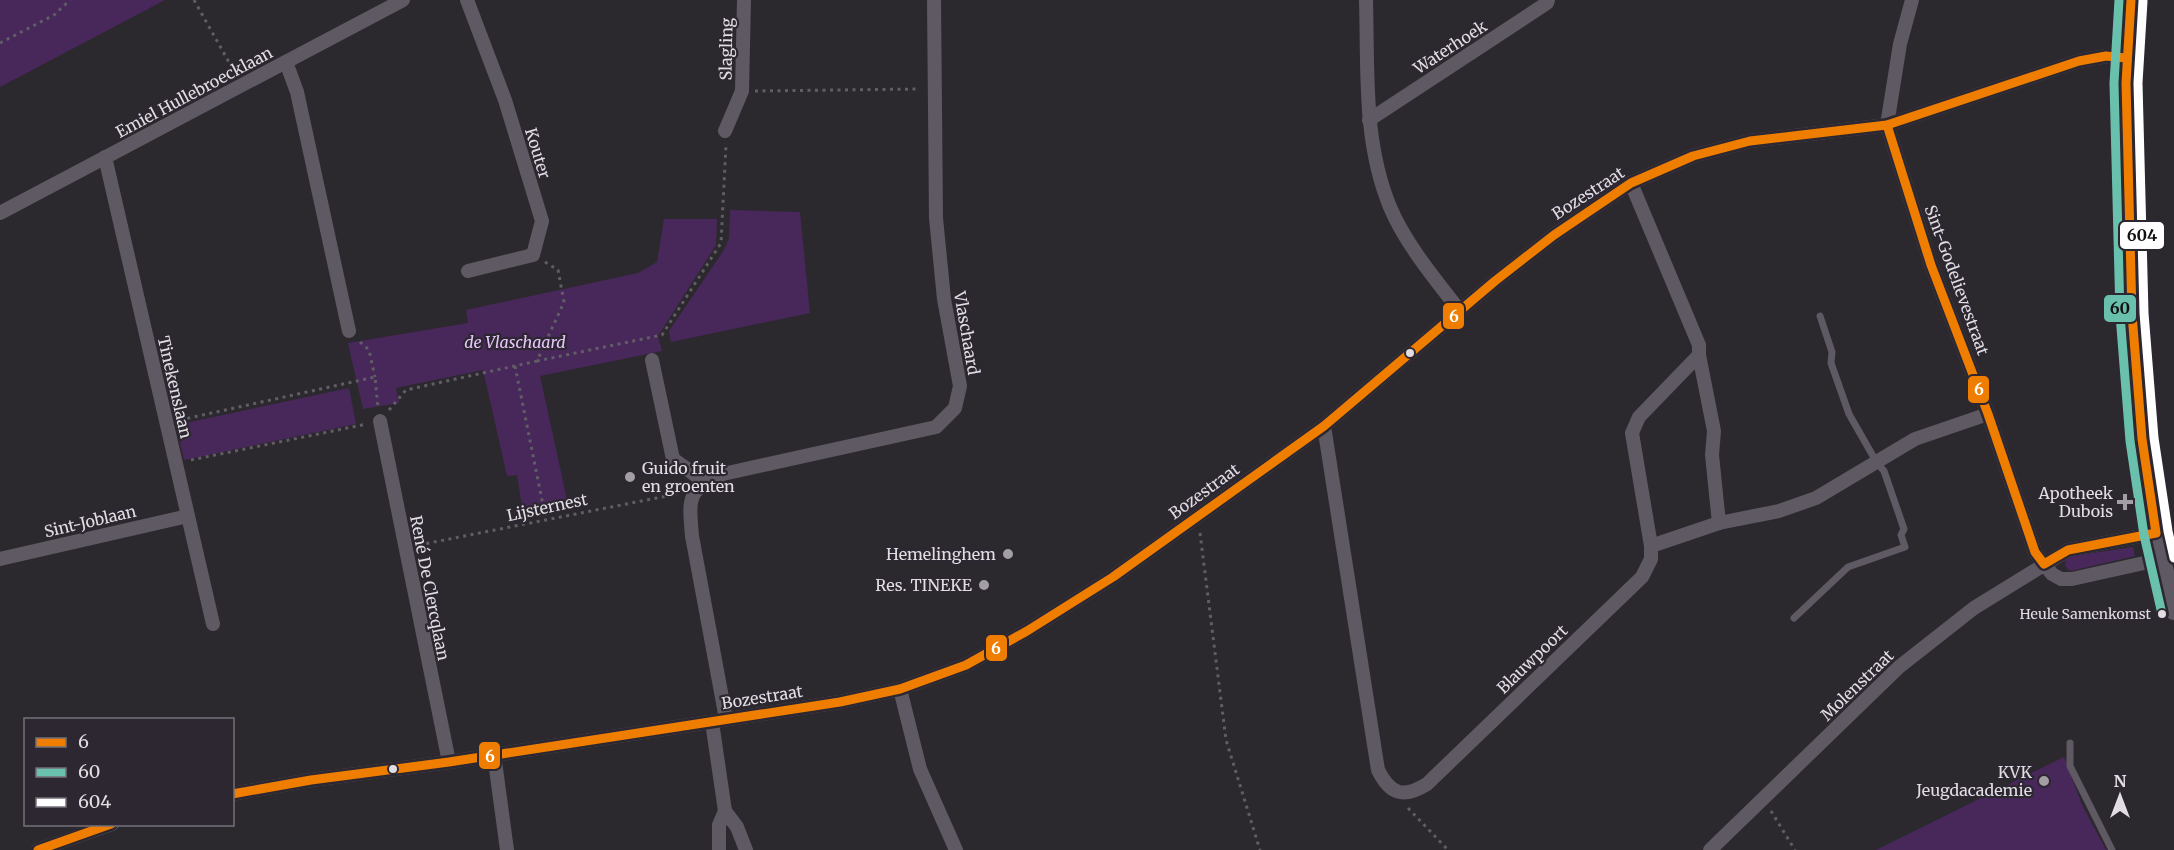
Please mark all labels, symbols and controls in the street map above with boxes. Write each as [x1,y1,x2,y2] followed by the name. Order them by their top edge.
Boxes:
[1409,15,1491,79] street label: Waterhoek
[715,17,737,81] street label: Slagling
[112,42,276,142] street label: Emiel Hullebroecklaan
[521,125,555,181] street label: Kouter
[1548,162,1628,224] street label: Bozestraat
[1921,202,1994,358] street label: Sint-Godelievestraat
[2119,221,2165,250] line badge: 604
[2127,225,2157,245] text: 604
[950,289,984,377] street label: Vlaschaard
[2103,294,2137,323] line badge: 60
[2110,298,2130,318] text: 60
[1442,302,1465,330] line badge: 6
[1449,306,1459,326] text: 6
[464,332,566,352] park label: de Vlaschaard
[154,334,197,441] street label: Tinekenslaan
[1404,347,1416,359] unlabelled marker
[1967,375,1990,404] line badge: 6
[1974,379,1984,399] text: 6
[642,458,735,496] place label: Guido fruit en groenten
[1165,458,1244,523] street label: Bozestraat
[623,470,637,484] marker: Guido fruit en groenten
[2038,483,2114,521] place label: Apotheek Dubois
[505,489,590,525] street label: Lijsternest
[2118,495,2132,509] marker: Apotheek Dubois
[42,501,138,541] street label: Sint-Joblaan
[406,514,454,663] street label: René De Clercqlaan
[886,544,996,564] place label: Hemelinghem
[1001,547,1015,561] marker: Hemelinghem
[875,575,973,595] place label: Res. TINEKE
[977,578,991,592] marker: Res. TINEKE
[2020,605,2152,623] place label: Heule Samenkomst
[2156,608,2168,620] marker: Heule Samenkomst
[1493,620,1572,698] street label: Blauwpoort
[985,634,1008,662] line badge: 6
[991,638,1001,658] text: 6
[1816,645,1898,725] street label: Molenstraat
[720,681,805,713] street label: Bozestraat
[24,718,234,826] legend
[78,730,89,753] text: 6
[478,741,501,770] line badge: 6
[485,746,495,766] text: 6
[78,760,100,783] text: 60
[1915,762,2032,800] place label: KVK Jeugdacademie
[387,763,399,775] unlabelled marker
[2090,766,2150,826] north arrow
[2114,771,2127,791] text: N
[2037,774,2051,788] marker: KVK Jeugdacademie
[78,790,111,813] text: 604

